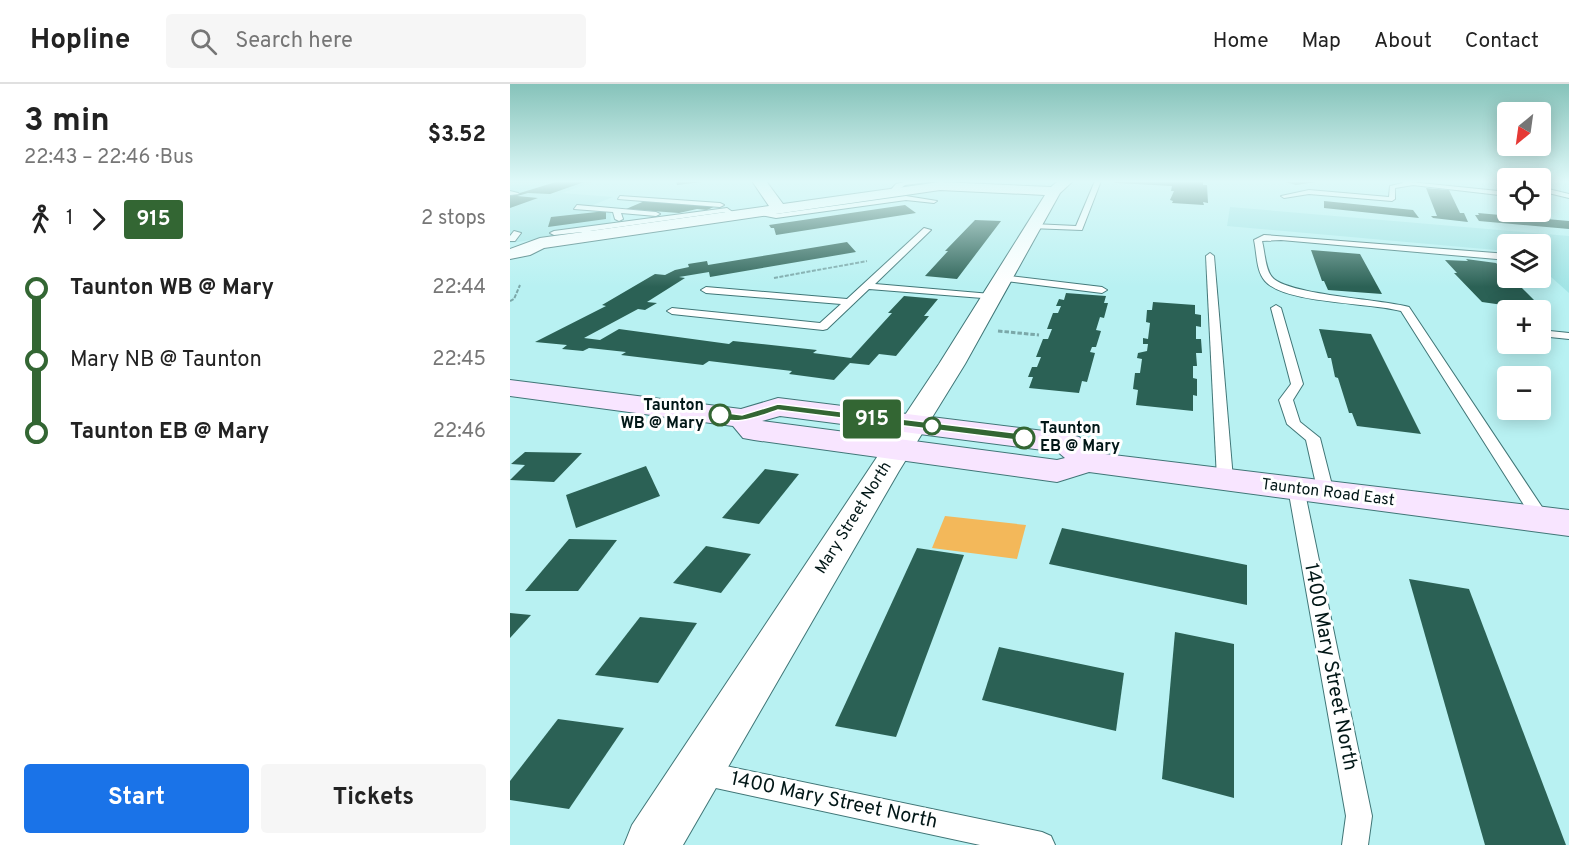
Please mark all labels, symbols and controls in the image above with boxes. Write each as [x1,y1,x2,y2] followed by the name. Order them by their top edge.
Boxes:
[166,14,586,68] search box
[30,23,130,59] text: Hopline
[187,25,220,58] icon: search
[235,28,353,55] text: Search here
[1213,28,1269,55] text: Home
[1302,28,1341,55] text: Map
[1374,28,1432,55] text: About
[1465,28,1539,55] text: Contact
[24,101,110,143] text: 3 min
[1497,102,1551,156] north arrow
[1497,102,1551,420] map controls
[428,122,486,149] text: $3.52
[24,145,194,171] text: 22:43 – 22:46 · Bus
[1497,168,1551,222] button: locate
[24,203,57,236] icon: walk
[82,203,115,236] icon: forward
[66,206,73,232] text: 1
[136,206,171,233] text: 915
[421,206,486,232] text: 2 stops
[1497,234,1551,288] button: layers
[70,275,274,302] text: Taunton WB @ Mary
[432,275,486,301] text: 22:44
[1497,300,1551,354] button: +
[70,347,262,374] text: Mary NB @ Taunton
[432,347,486,373] text: 22:45
[1497,366,1551,420] button: −
[620,396,704,434] place label: Taunton WB @ Mary
[838,400,907,438] line badge: 915
[709,404,731,426] marker: Taunton WB @ Mary
[855,406,889,433] text: 915
[923,417,941,435] unlabelled marker
[70,419,269,446] text: Taunton EB @ Mary
[433,419,486,445] text: 22:46
[1040,419,1120,457] place label: Taunton EB @ Mary
[1013,427,1035,449] marker: Taunton EB @ Mary
[811,458,897,578] street label: Mary Street North
[1260,475,1396,511] street label: Taunton Road East
[1297,561,1363,773] street label: 1400 Mary Street North
[24,764,249,833] button: Start
[261,764,486,833] button: Tickets
[728,766,940,836] street label: 1400 Mary Street North

